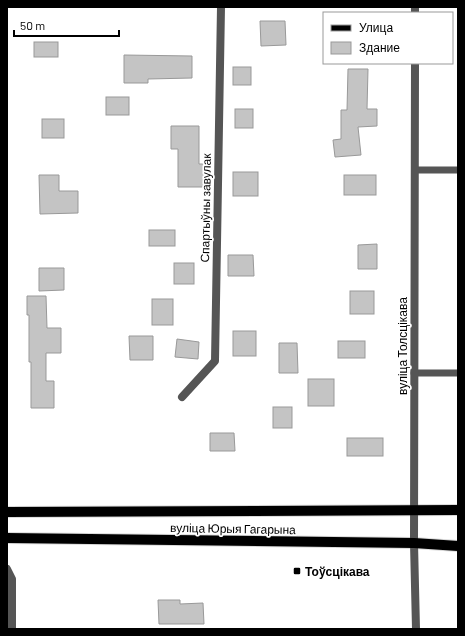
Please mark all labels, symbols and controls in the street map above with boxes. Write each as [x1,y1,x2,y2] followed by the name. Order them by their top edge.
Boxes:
[14,12,119,38] scale bar
[323,12,453,64] legend
[20,18,45,32] text: 50 m
[359,20,393,35] text: Улица
[359,40,400,55] text: Здание
[197,153,214,263] street label: Спартыўны завулак
[395,297,410,395] street label: вуліца Толсцікава
[170,520,296,537] street label: вуліца Юрыя Гагарына
[305,564,370,579] place label: Тоўсцікава
[292,566,302,576] marker: Тоўсцікава

